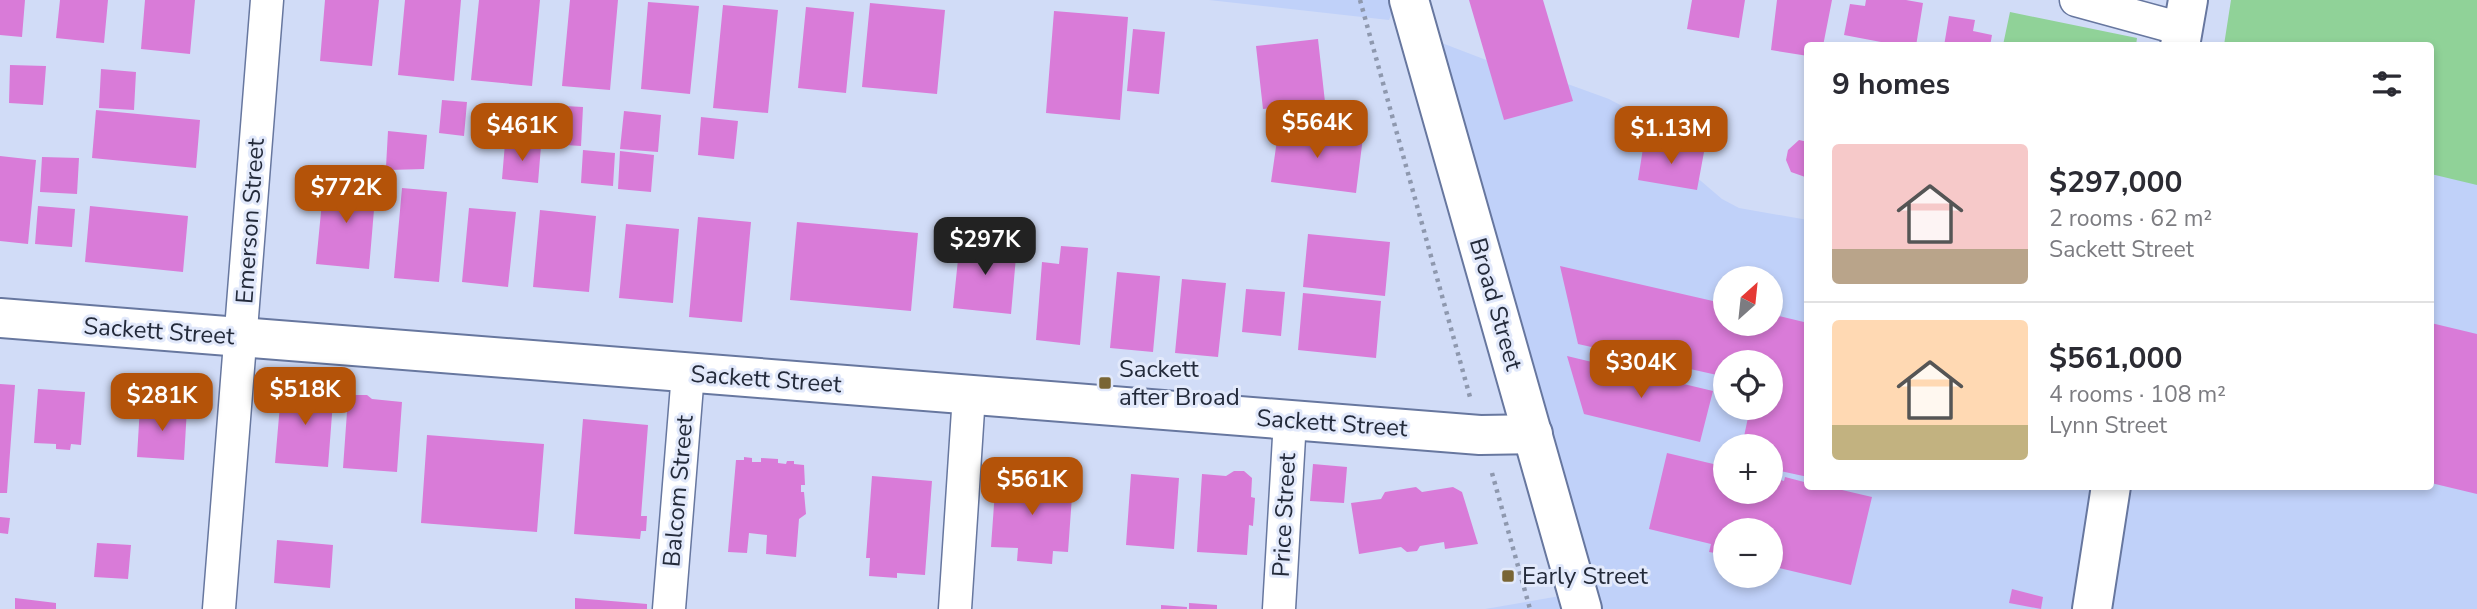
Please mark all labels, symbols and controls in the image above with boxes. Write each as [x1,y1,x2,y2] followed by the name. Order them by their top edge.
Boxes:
[1832,64,1950,105] text: 9 homes
[2368,65,2406,103] icon: filters
[1268,100,1366,160] pin: $564K
[473,104,571,163] pin: $461K
[1614,106,1728,166] pin: $1.13M
[1282,107,1352,138] text: $564K
[487,110,557,141] text: $461K
[1631,113,1711,144] text: $1.13M
[228,137,272,305] street label: Emerson Street
[2049,162,2182,203] text: $297,000
[297,166,395,225] pin: $772K
[311,172,381,203] text: $772K
[1888,172,1972,256] icon: home
[2049,203,2212,234] text: 2 rooms · 62 m²
[936,218,1034,277] pin: $297K
[950,224,1020,255] text: $297K
[1462,234,1530,375] street label: Broad Street
[2049,234,2194,265] text: Sackett Street
[1713,266,1783,336] north arrow
[1713,266,1783,588] map controls
[82,310,236,352] street label: Sackett Street
[2049,338,2182,379] text: $561,000
[1592,340,1690,400] pin: $304K
[1606,347,1676,378] text: $304K
[1888,348,1972,432] icon: home
[1713,350,1783,420] button: locate
[1119,353,1240,413] place label: Sackett after Broad
[689,358,843,400] street label: Sackett Street
[256,368,354,427] pin: $518K
[113,374,211,433] pin: $281K
[270,374,340,405] text: $518K
[1097,375,1113,391] marker: Sackett after Broad
[2049,379,2226,410] text: 4 rooms · 108 m²
[127,380,197,411] text: $281K
[1255,402,1409,444] street label: Sackett Street
[2049,410,2167,441] text: Lynn Street
[655,413,701,568] street label: Balcom Street
[1713,434,1783,504] button: +
[1265,451,1303,578] street label: Price Street
[983,458,1081,517] pin: $561K
[997,464,1067,495] text: $561K
[1713,518,1783,588] button: −
[1522,560,1649,592] place label: Early Street
[1500,568,1516,584] marker: Early Street

